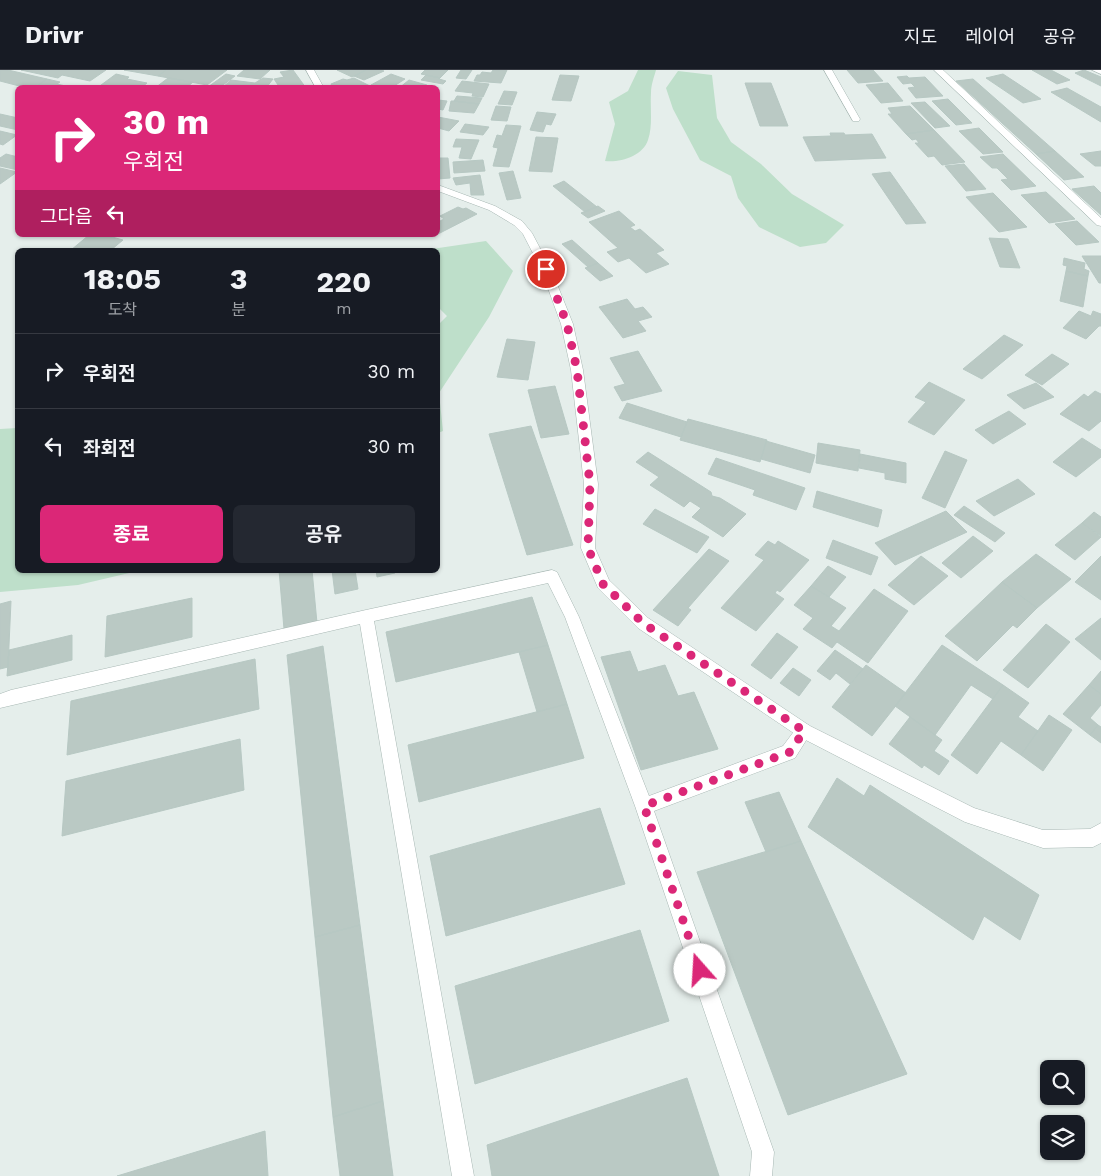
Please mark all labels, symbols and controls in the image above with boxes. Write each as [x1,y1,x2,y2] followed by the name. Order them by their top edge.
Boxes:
[25,21,83,49] text: Drivr
[904,26,937,47] text: 지도
[965,26,1015,47] text: 레이어
[1043,26,1076,47] text: 공유
[123,101,209,143] text: 30 m
[40,105,105,170] icon: right
[123,149,184,174] text: 우회전
[102,200,130,228] icon: left
[40,205,92,228] text: 그다음
[525,248,567,290] pin
[532,255,560,283] icon: arrive
[84,261,161,296] text: 18:05
[230,261,248,296] text: 3
[316,264,371,299] text: 220
[336,299,351,318] text: m
[108,300,137,319] text: 도착
[231,300,246,319] text: 분
[40,357,68,385] icon: right
[368,360,415,383] text: 30 m
[83,362,135,385] text: 우회전
[40,432,68,460] icon: left
[368,435,415,458] text: 30 m
[83,437,135,460] text: 좌회전
[40,505,223,563] button: 종료
[233,505,415,563] button: 공유
[673,943,725,995] position arrow
[1040,1060,1085,1160] map controls
[1040,1060,1085,1105] button: search
[1040,1115,1085,1160] button: layers

